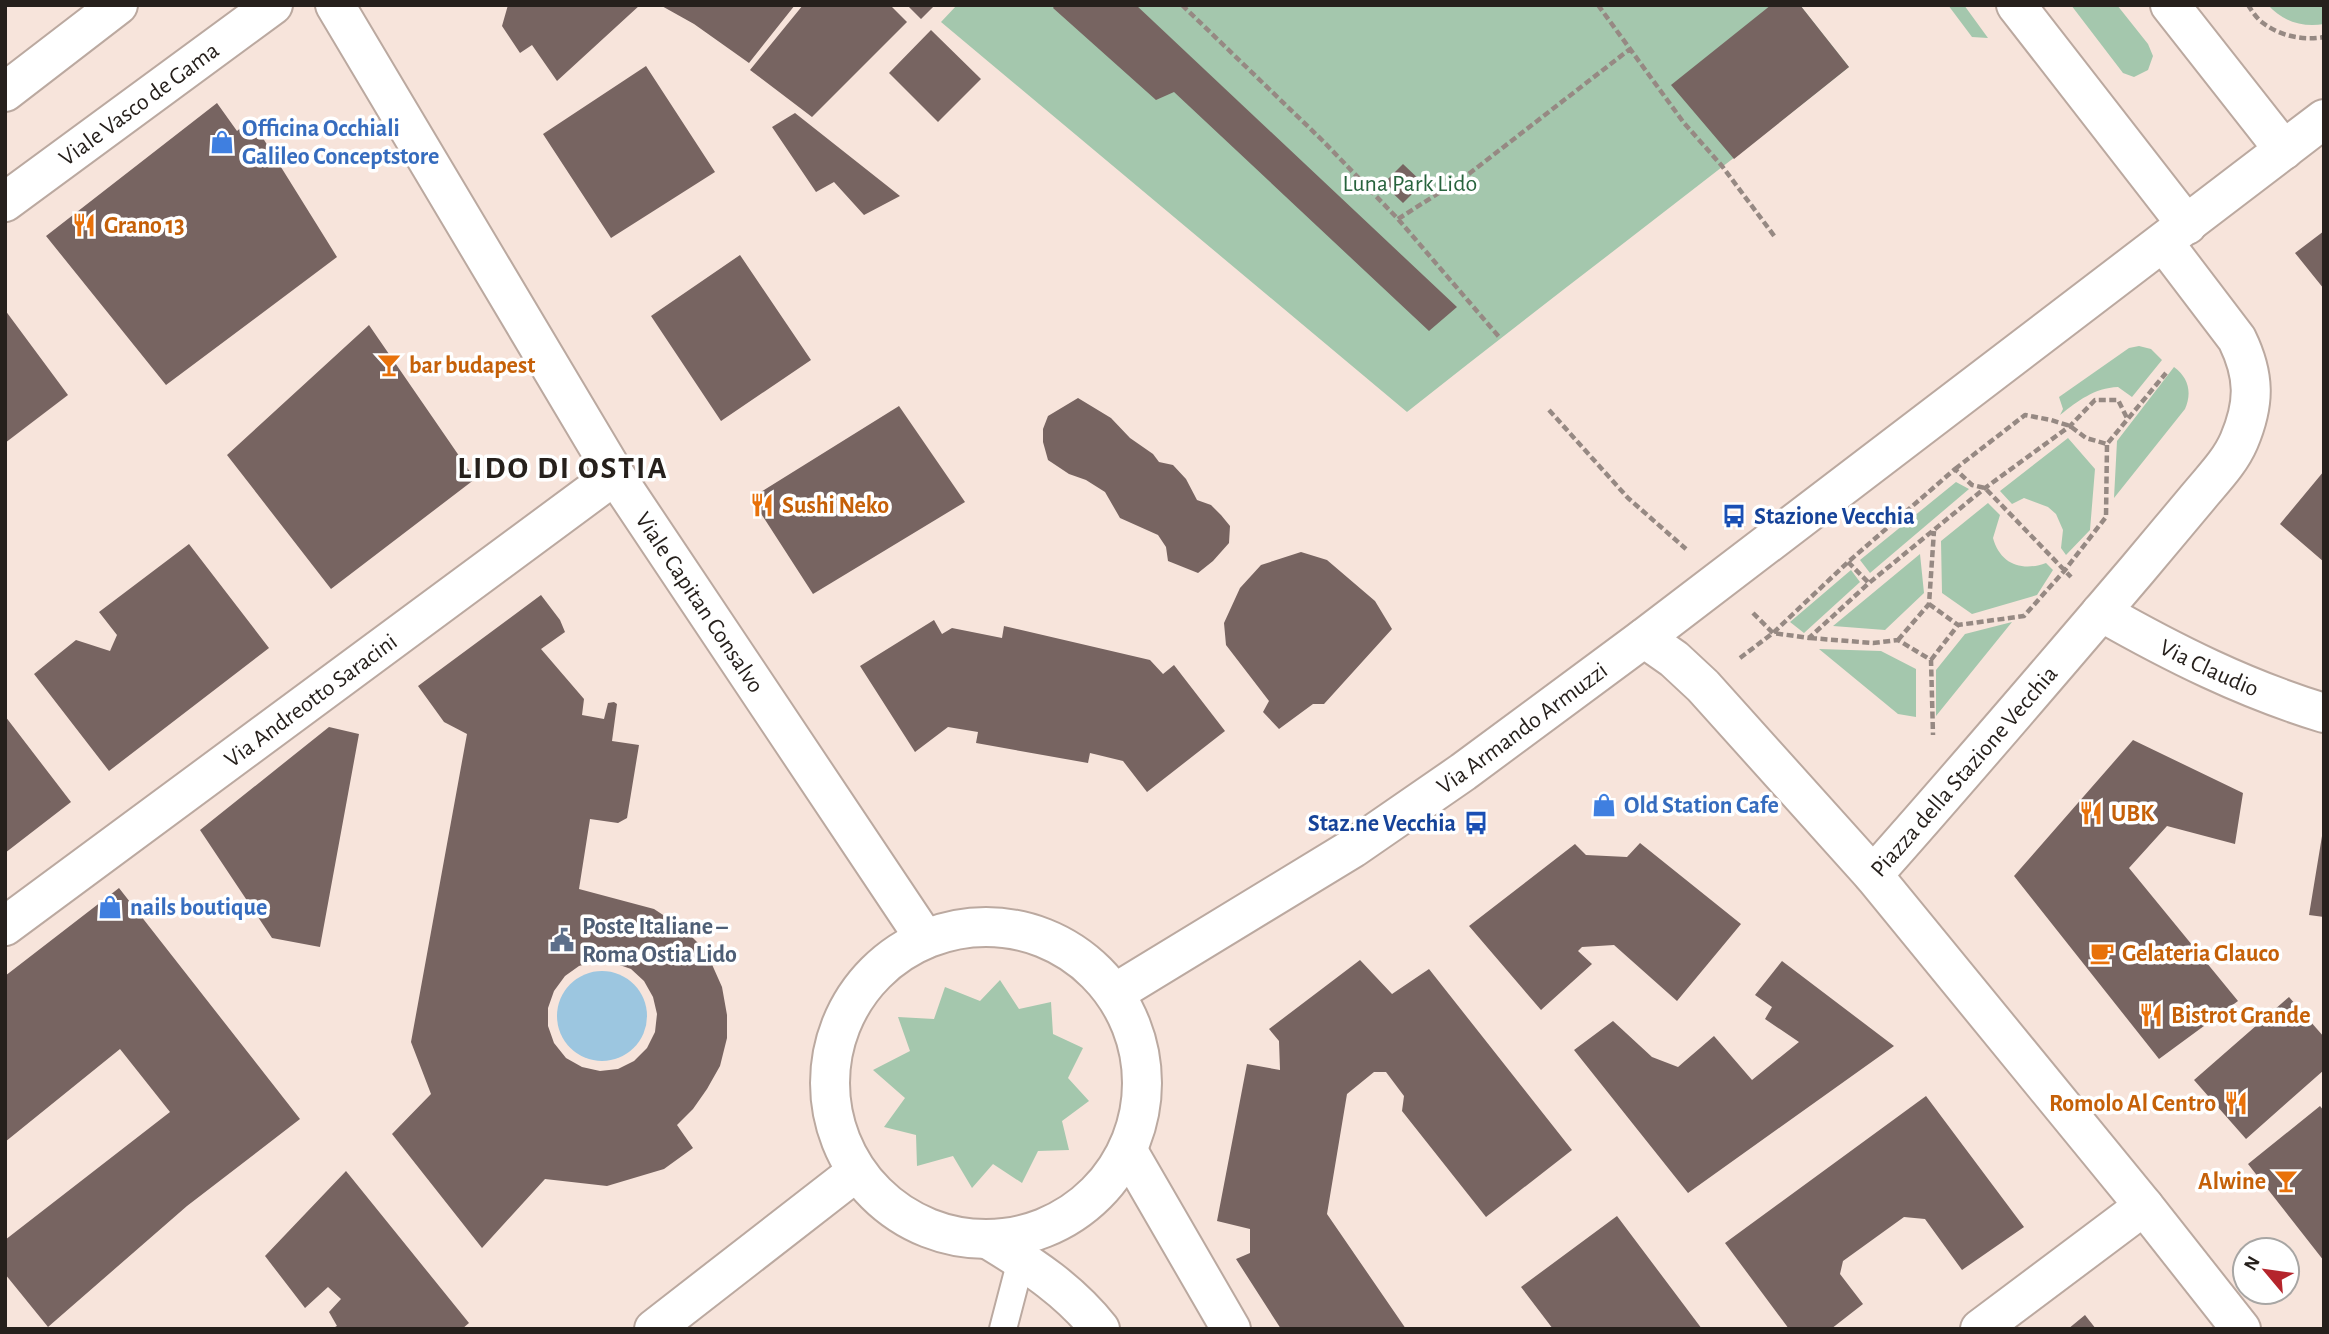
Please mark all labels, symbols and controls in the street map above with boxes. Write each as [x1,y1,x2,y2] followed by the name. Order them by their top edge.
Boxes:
[55,38,224,171] street label: Viale Vasco de Gama
[242,117,439,169] place label: Officina Occhiali Galileo Conceptstore
[208,128,236,156] shop icon: Officina Occhiali Galileo Conceptstore
[1343,172,1477,196] park label: Luna Park Lido
[70,211,98,239] restaurant icon: Grano 13
[104,214,185,238] place label: Grano 13
[375,351,403,379] bar icon: bar budapest
[409,354,535,378] place label: bar budapest
[457,452,669,484] district label: LIDO DI OSTIA
[748,491,776,519] restaurant icon: Sushi Neko
[782,494,889,518] place label: Sushi Neko
[1720,502,1748,530] bus stop icon: Stazione Vecchia
[1754,505,1915,529] place label: Stazione Vecchia
[630,508,768,697] street label: Viale Capitan Consalvo
[220,629,402,772] street label: Via Andreotto Saracini
[2156,635,2262,702] street label: Via Claudio
[1433,658,1612,799] street label: Via Armando Armuzzi
[1866,662,2063,882] street label: Piazza della Stazione Vecchia
[1590,791,1618,819] shop icon: Old Station Cafe
[1624,794,1779,818] place label: Old Station Cafe
[2077,799,2105,827] restaurant icon: UBK
[2111,802,2155,826] place label: UBK
[1462,809,1490,837] bus stop icon: Staz.ne Vecchia
[1308,812,1456,836] place label: Staz.ne Vecchia
[96,893,124,921] shop icon: nails boutique
[130,896,267,920] place label: nails boutique
[582,915,737,967] place label: Poste Italiane – Roma Ostia Lido
[548,926,576,954] public building icon: Poste Italiane – Roma Ostia Lido
[2088,939,2116,967] cafe icon: Gelateria Glauco
[2122,942,2280,966] place label: Gelateria Glauco
[2137,1001,2165,1029] restaurant icon: Bistrot Grande
[2171,1004,2310,1028] place label: Bistrot Grande
[2222,1089,2250,1117] restaurant icon: Romolo Al Centro
[2049,1092,2216,1116] place label: Romolo Al Centro
[2272,1167,2300,1195] bar icon: Alwine
[2198,1170,2266,1194] place label: Alwine
[2231,1236,2301,1306] north arrow
[2241,1253,2264,1274] text: N

